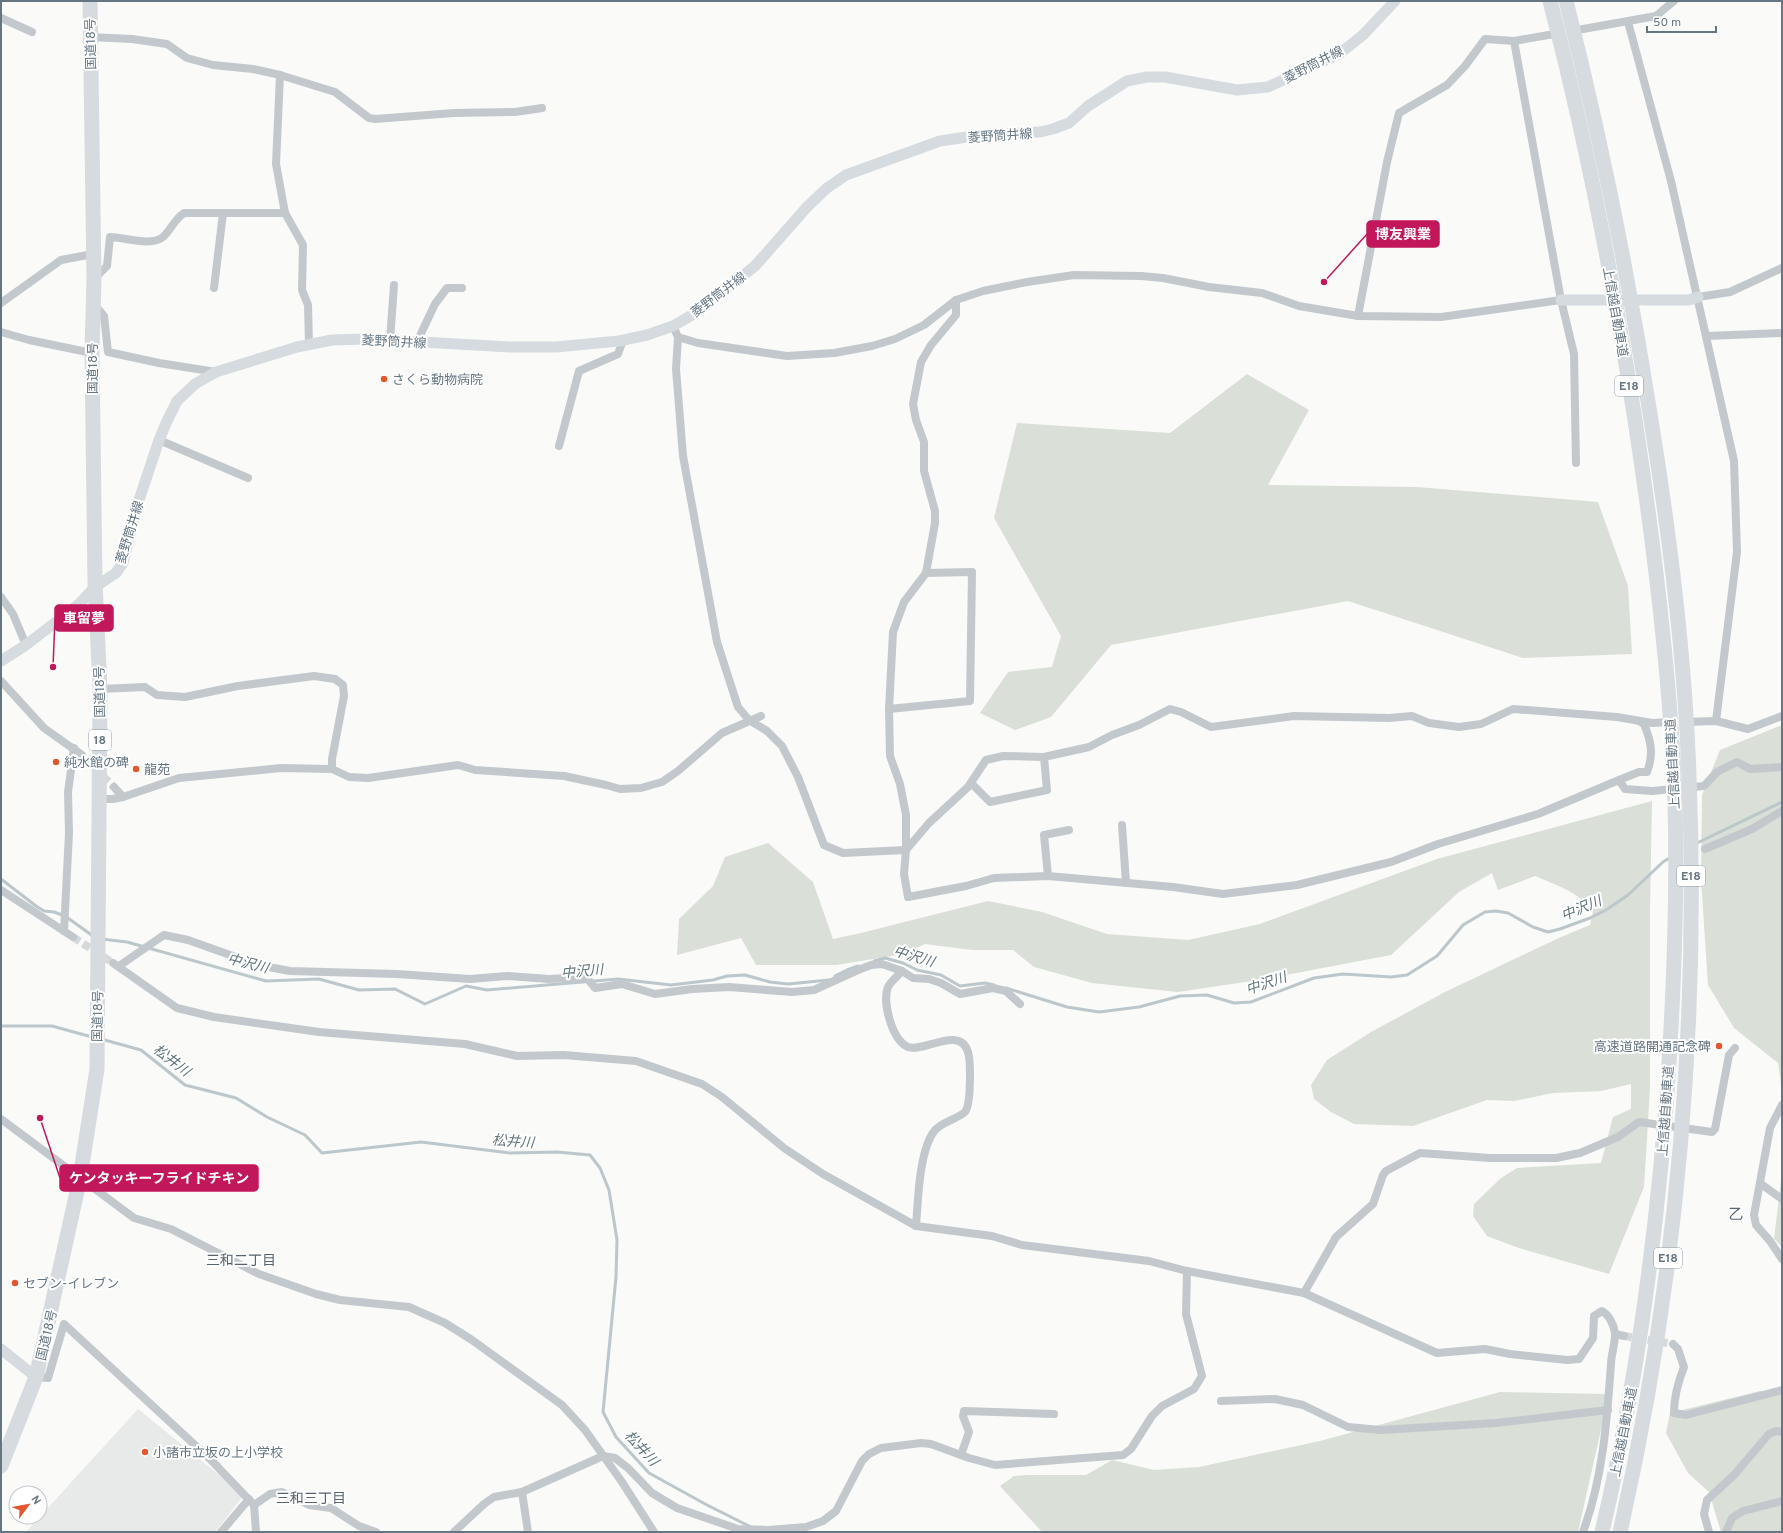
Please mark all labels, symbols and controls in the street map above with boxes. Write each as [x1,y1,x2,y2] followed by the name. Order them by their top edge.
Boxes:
[1647,8,1716,34] scale bar
[1653,15,1681,31] text: 50 m
[84,18,100,70] street label: 国道18号
[1281,43,1347,88] street label: 菱野筒井線
[967,126,1033,147] street label: 菱野筒井線
[1367,221,1439,247] callout: 博友興業
[1375,226,1431,244] text: 博友興業
[1598,266,1630,359] street label: 上信越自動車道
[688,269,750,322] street label: 菱野筒井線
[361,332,427,353] street label: 菱野筒井線
[86,342,102,394] street label: 国道18号
[392,373,483,389] place label: さくら動物病院
[379,374,389,384] marker: さくら動物病院
[1615,376,1643,396] road number: E18
[113,499,148,566] street label: 菱野筒井線
[55,605,113,631] callout: 車留夢
[63,610,105,628] text: 車留夢
[93,666,109,718] street label: 国道18号
[1664,718,1684,810] street label: 上信越自動車道
[89,730,111,750] road number: 18
[64,755,129,772] place label: 純水館の碑
[51,757,61,767] marker: 純水館の碑
[144,763,170,779] place label: 龍苑
[131,764,141,774] marker: 龍苑
[1677,866,1705,886] road number: E18
[1559,893,1606,925] water label: 中沢川
[891,943,938,972] water label: 中沢川
[225,951,272,978] water label: 中沢川
[560,962,606,983] water label: 中沢川
[1244,969,1291,999] water label: 中沢川
[91,990,107,1042] street label: 国道18号
[1594,1040,1711,1056] place label: 高速道路開通記念碑
[1714,1041,1724,1051] marker: 高速道路開通記念碑
[149,1042,195,1082] water label: 松井川
[1656,1065,1678,1157] street label: 上信越自動車道
[491,1133,536,1153] water label: 松井川
[60,1165,258,1191] callout: ケンタッキーフライドチキン
[69,1171,249,1188] text: ケンタッキーフライドチキン
[1728,1206,1744,1225] district label: 乙
[1654,1248,1682,1268] road number: E18
[206,1253,276,1270] district label: 三和二丁目
[23,1276,119,1293] place label: セブン-イレブン
[10,1278,20,1288] marker: セブン-イレブン
[34,1308,62,1362] street label: 国道18号
[1608,1386,1641,1479] street label: 上信越自動車道
[620,1428,663,1472] water label: 松井川
[153,1445,283,1462] place label: 小諸市立坂の上小学校
[140,1447,150,1457] marker: 小諸市立坂の上小学校
[8,1485,48,1525] north arrow
[276,1491,346,1508] district label: 三和三丁目
[28,1493,44,1507] text: N

